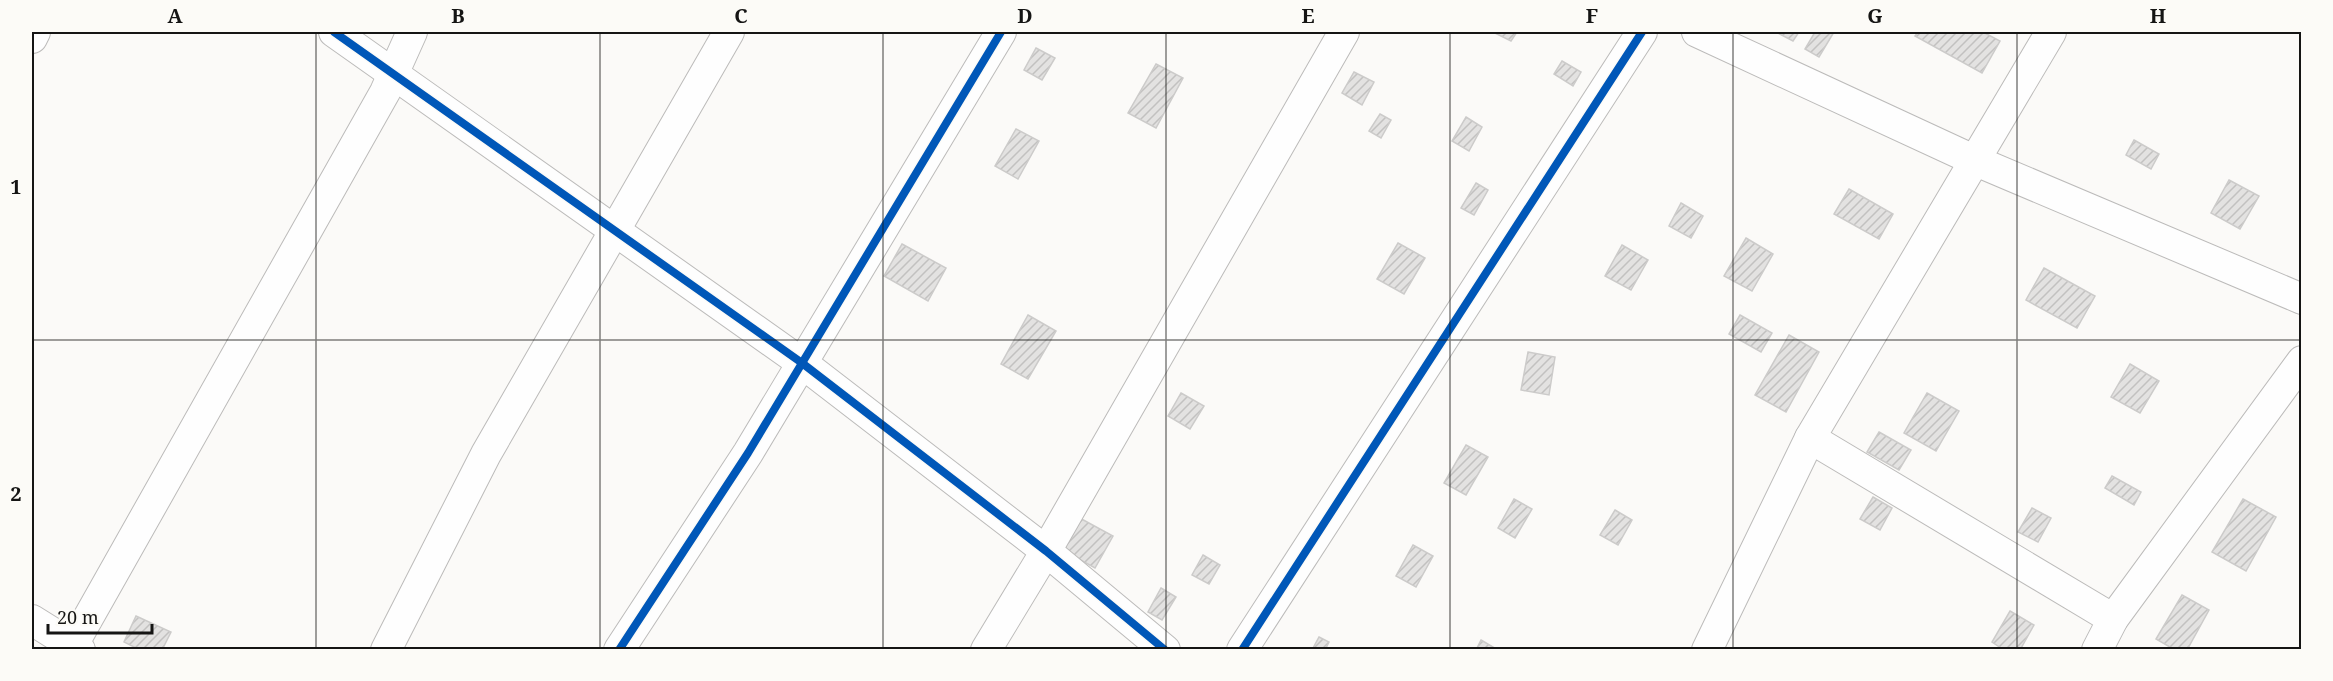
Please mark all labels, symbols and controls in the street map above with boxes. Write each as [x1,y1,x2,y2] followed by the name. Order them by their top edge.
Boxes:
[167,2,183,29] text: A
[451,2,465,29] text: B
[734,2,748,29] text: C
[1017,2,1033,29] text: D
[1301,2,1315,29] text: E
[1586,2,1598,29] text: F
[1867,2,1883,29] text: G
[2150,2,2166,29] text: H
[10,173,22,200] text: 1
[10,480,22,507] text: 2
[48,597,152,635] scale bar
[57,605,99,629] text: 20 m

